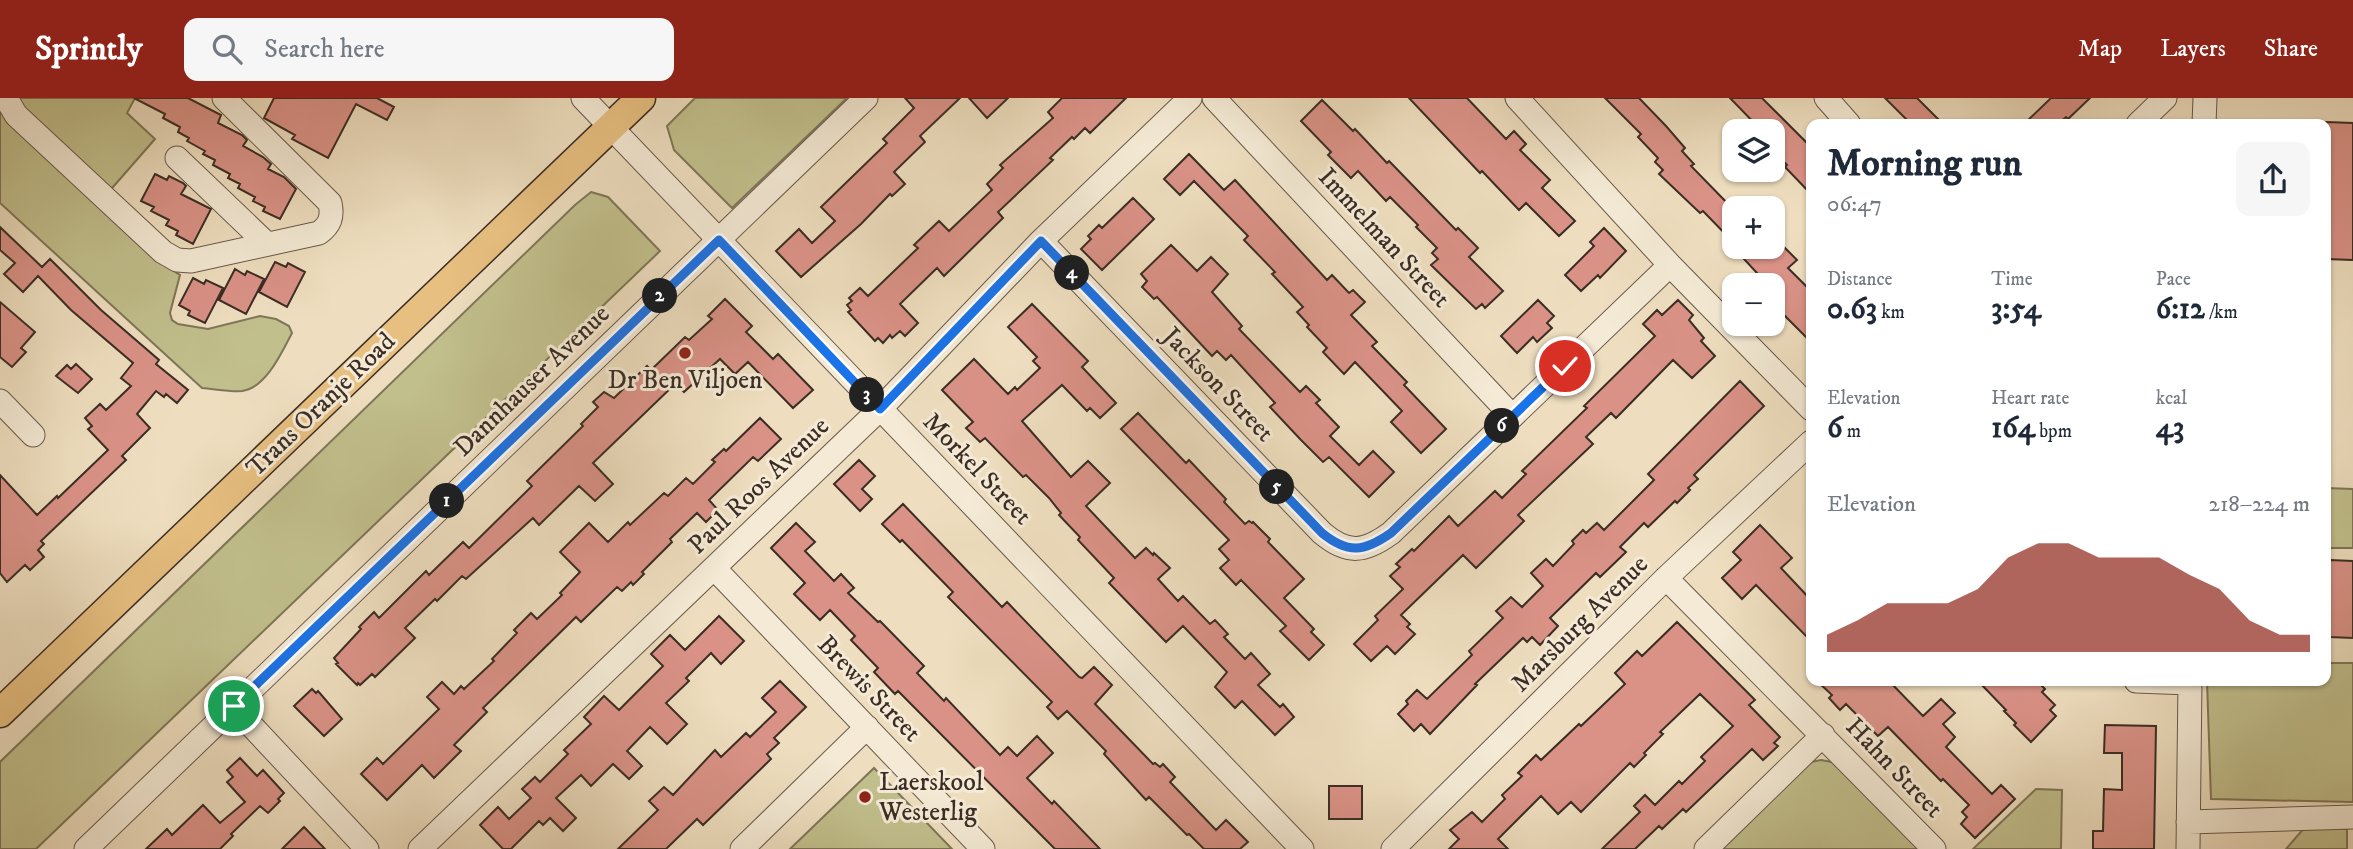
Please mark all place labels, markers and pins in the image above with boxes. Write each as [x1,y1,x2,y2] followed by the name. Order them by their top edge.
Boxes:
[1054,256,1090,290] pin: 4
[642,278,678,314] pin: 2
[1535,336,1595,396] pin
[677,345,693,361] marker: Dr Ben Viljoen
[607,364,763,397] place label: Dr Ben Viljoen
[850,378,884,412] pin: 3
[1484,408,1520,444] pin: 6
[1260,470,1294,504] pin: 5
[430,484,464,518] pin: 1
[204,676,264,736] pin
[878,766,984,829] place label: Laerskool Westerlig
[857,789,873,805] marker: Laerskool Westerlig

